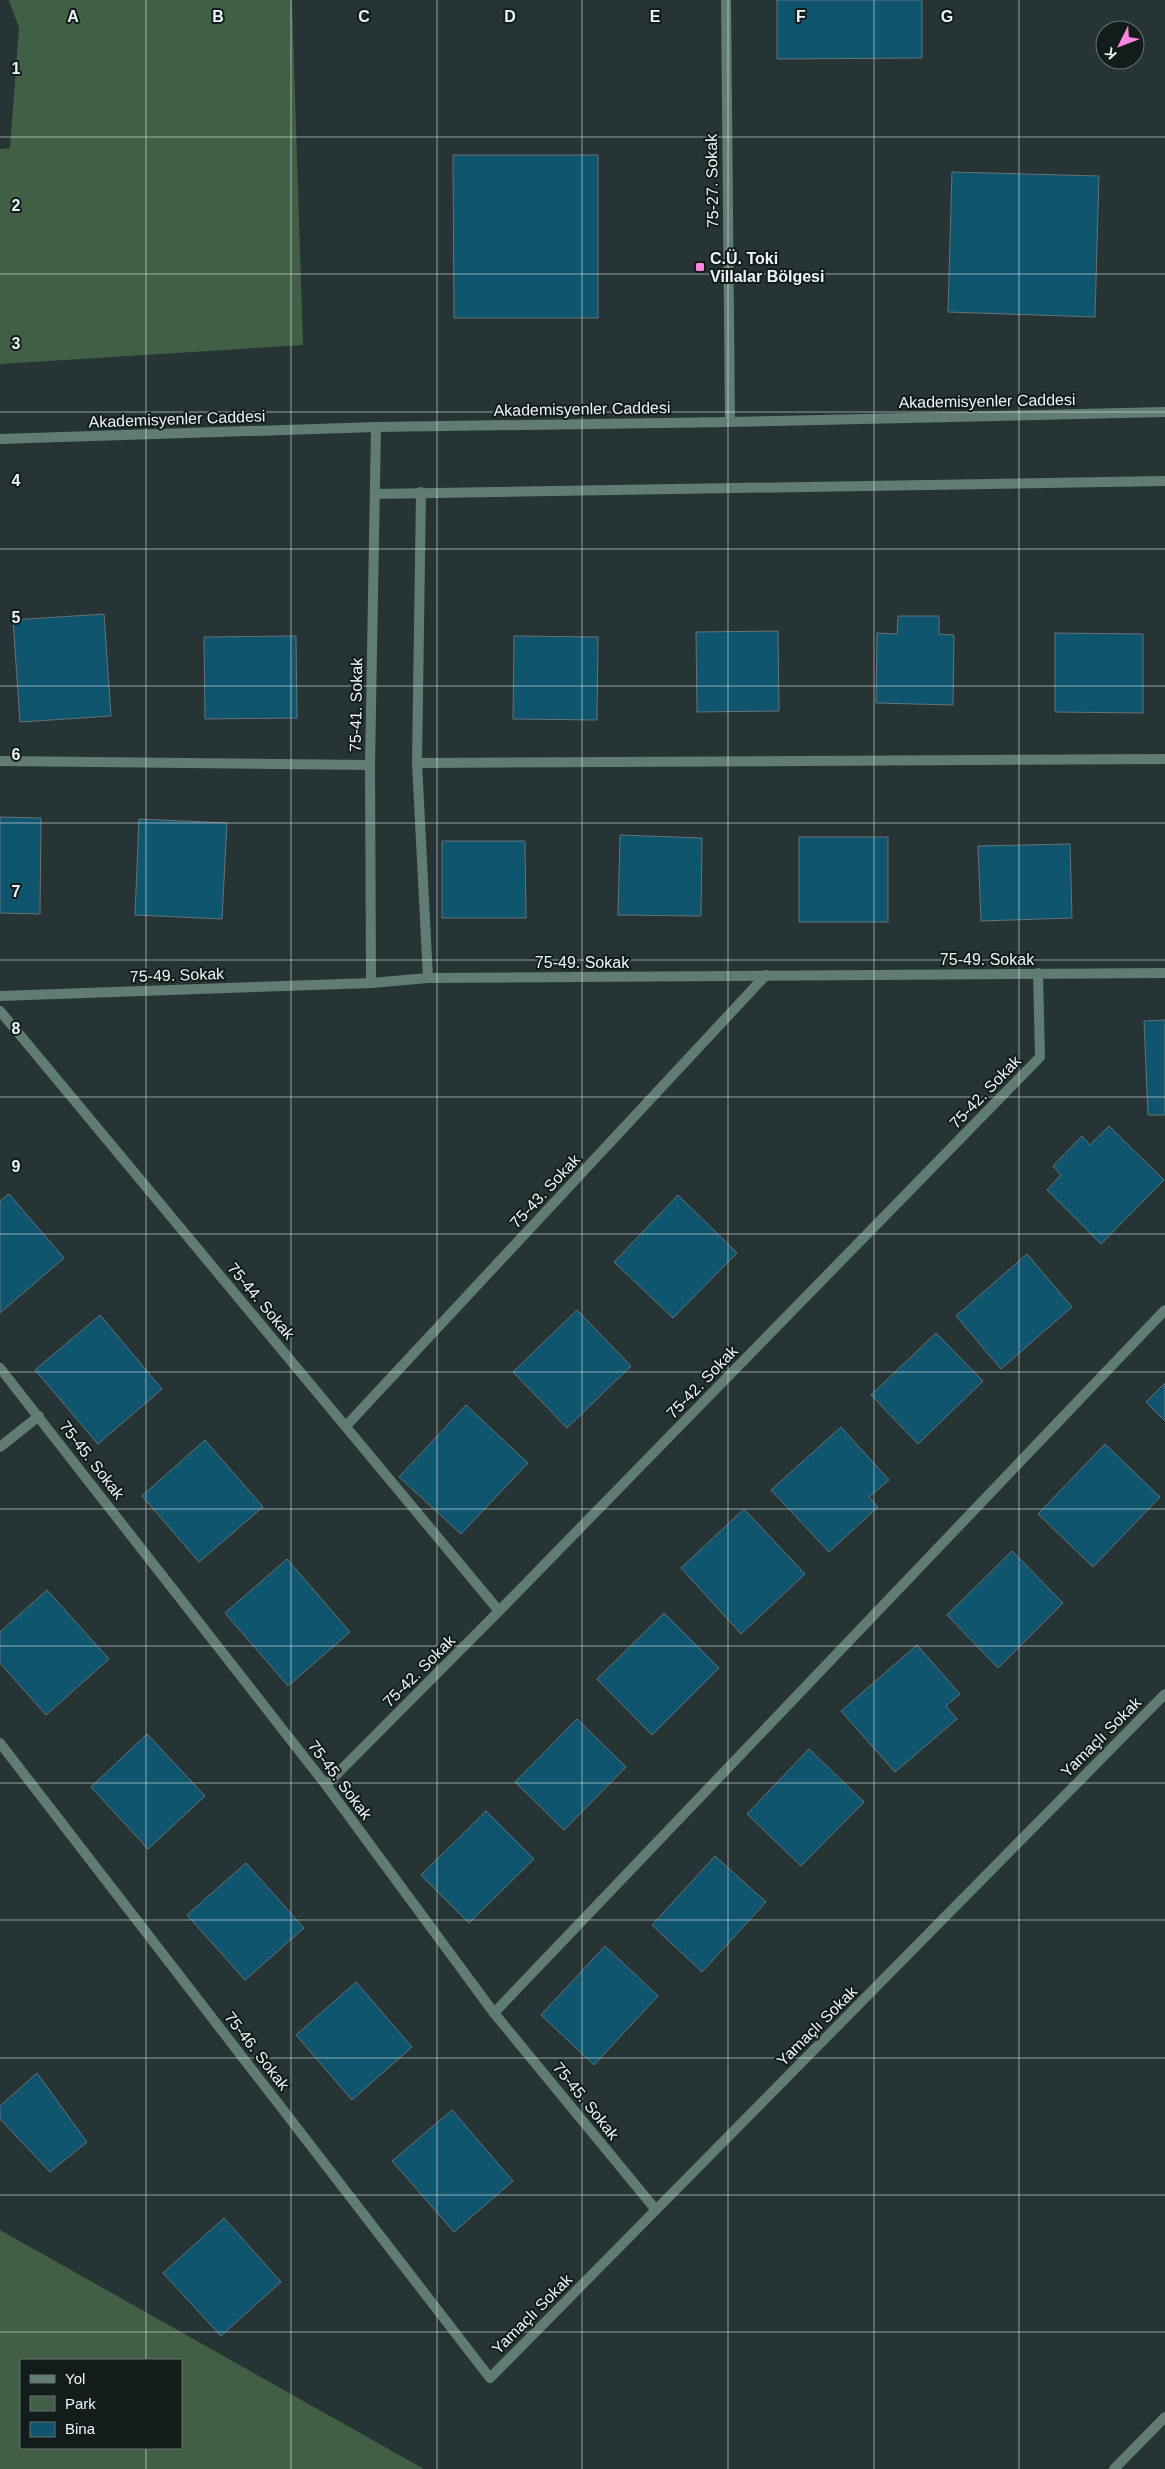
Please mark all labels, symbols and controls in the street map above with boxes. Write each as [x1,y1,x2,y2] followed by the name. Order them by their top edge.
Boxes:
[67,8,79,25] text: A
[212,8,224,25] text: B
[358,8,370,25] text: C
[504,8,516,25] text: D
[650,8,661,25] text: E
[796,8,806,25] text: F
[941,8,953,25] text: G
[1095,20,1145,70] north arrow
[1101,45,1120,63] text: K
[12,60,21,77] text: 1
[703,133,721,228] street label: 75-27. Sokak
[12,197,21,214] text: 2
[710,249,824,285] place label: C.Ü. Toki Villalar Bölgesi
[694,261,706,273] marker: C.Ü. Toki Villalar Bölgesi
[12,335,21,352] text: 3
[898,391,1076,411] street label: Akademisyenler Caddesi
[493,399,671,419] street label: Akademisyenler Caddesi
[88,407,266,431] street label: Akademisyenler Caddesi
[12,472,21,489] text: 4
[12,609,21,626] text: 5
[347,657,365,752] street label: 75-41. Sokak
[12,746,21,763] text: 6
[12,883,21,900] text: 7
[940,951,1035,968] street label: 75-49. Sokak
[535,954,630,971] street label: 75-49. Sokak
[130,965,225,985] street label: 75-49. Sokak
[12,1020,21,1037] text: 8
[946,1051,1025,1132] street label: 75-42. Sokak
[507,1150,584,1231] street label: 75-43. Sokak
[12,1158,21,1175] text: 9
[224,1259,298,1343] street label: 75-44. Sokak
[663,1341,742,1422] street label: 75-42. Sokak
[56,1418,128,1503] street label: 75-45. Sokak
[380,1631,459,1710] street label: 75-42. Sokak
[1058,1693,1145,1780] street label: Yamaçlı Sokak
[305,1737,376,1824] street label: 75-45. Sokak
[774,1982,861,2069] street label: Yamaçlı Sokak
[221,2009,293,2094] street label: 75-46. Sokak
[550,2059,623,2144] street label: 75-45. Sokak
[489,2270,576,2357] street label: Yamaçlı Sokak
[20,2359,182,2449] legend
[65,2370,85,2387] text: Yol
[65,2395,96,2412] text: Park
[65,2420,96,2437] text: Bina

